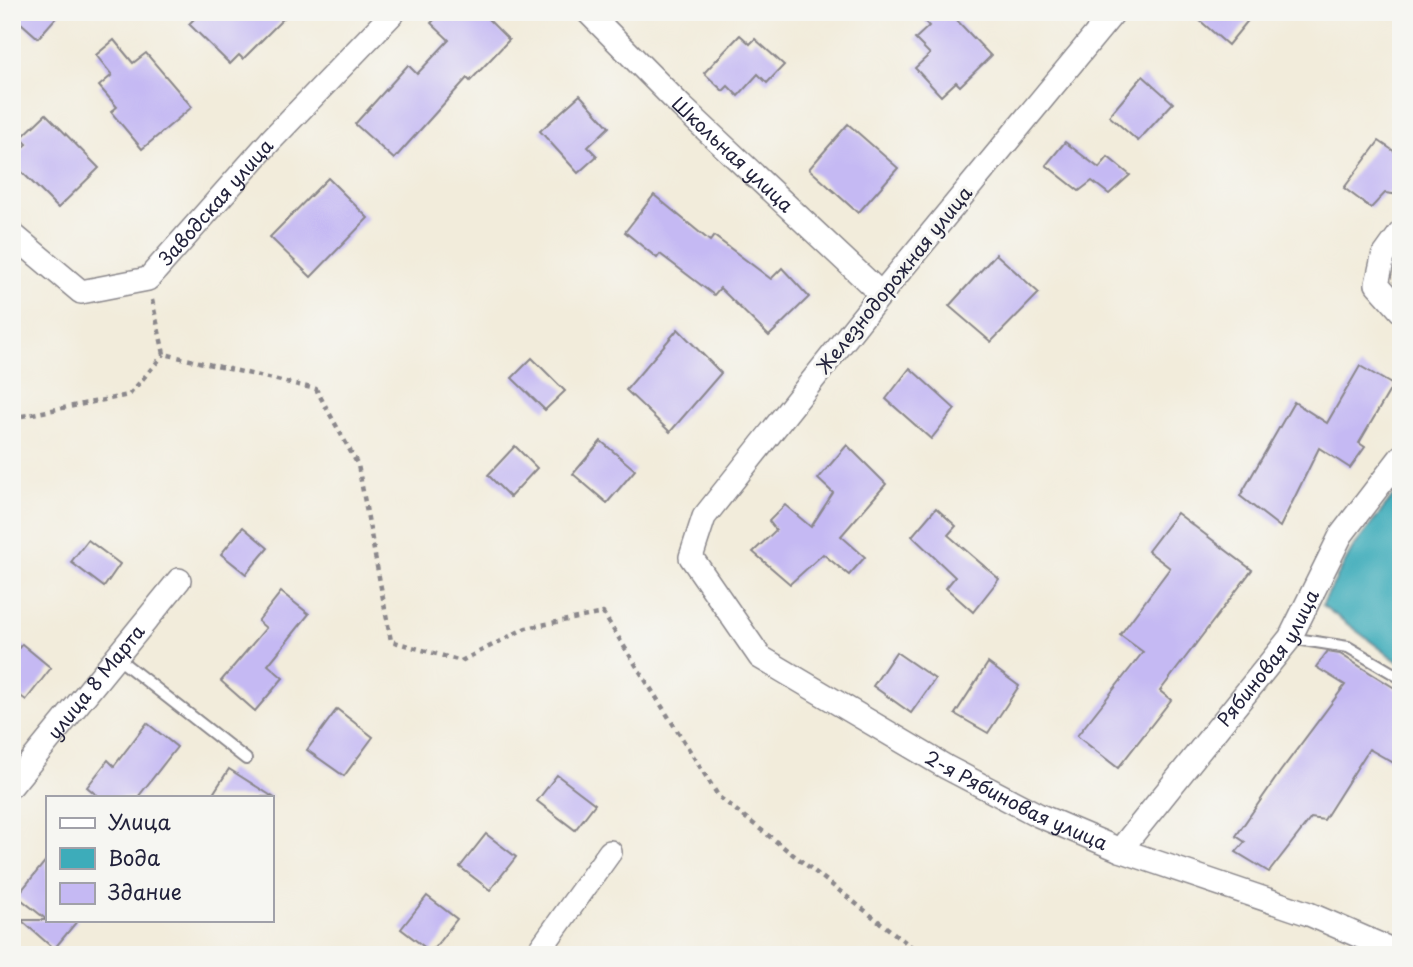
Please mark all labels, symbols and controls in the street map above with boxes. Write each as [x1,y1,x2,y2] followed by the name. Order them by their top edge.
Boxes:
[666,90,800,218] street label: Школьная улица
[151,132,279,271] street label: Заводская улица
[809,179,978,379] street label: Железнодорожная улица
[1210,584,1325,732] street label: Рябиновая улица
[40,618,151,745] street label: улица 8 Марта
[920,743,1112,856] street label: 2-я Рябиновая улица
[46,796,273,922] legend
[108,805,171,837] text: Улица
[108,841,160,873] text: Вода
[108,875,182,907] text: Здание

